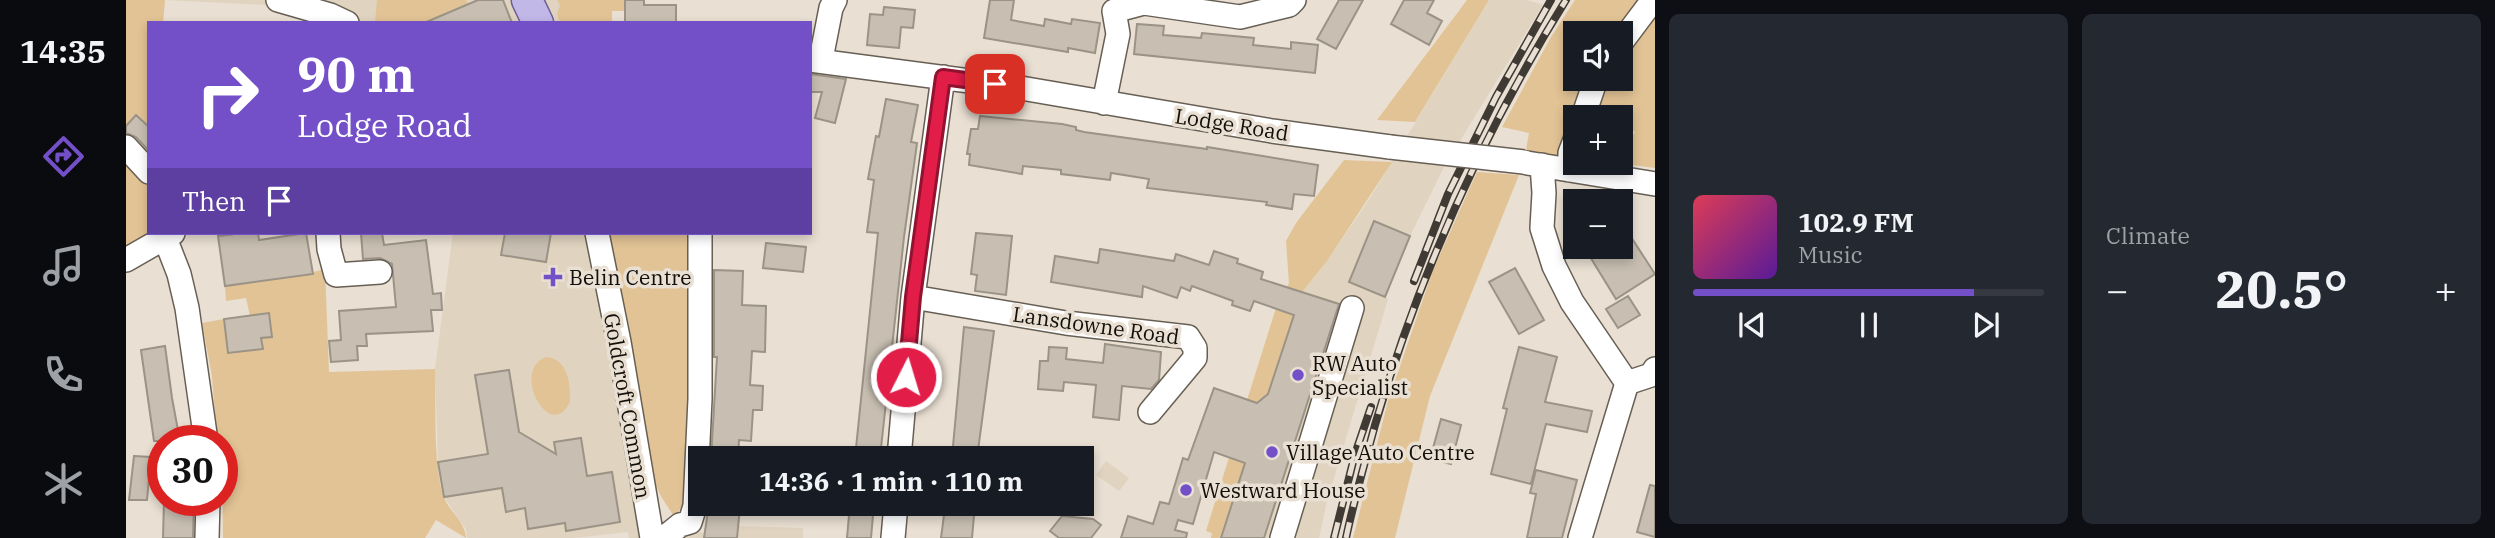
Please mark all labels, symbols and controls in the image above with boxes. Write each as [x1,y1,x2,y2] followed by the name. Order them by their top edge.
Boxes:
[1563,21,1633,259] map controls
[1563,21,1633,91] button: sound
[20,30,106,72] text: 14:35
[297,42,415,105] text: 90 m
[182,49,273,140] icon: right
[965,54,1025,114] pin
[976,65,1014,103] icon: arrive
[1173,101,1291,147] street label: Lodge Road
[297,104,472,146] text: Lodge Road
[1563,105,1633,175] button: +
[39,132,88,181] icon: directions
[260,182,298,220] icon: arrive
[182,184,246,218] text: Then
[1563,189,1633,259] button: −
[1798,205,1914,239] text: 102.9 FM
[2106,220,2190,250] text: Climate
[1798,239,1863,269] text: Music
[39,241,88,290] icon: music
[2215,255,2348,322] text: 20.5°
[569,263,692,291] place label: Belin Centre
[2106,265,2129,314] text: −
[2434,265,2457,314] text: +
[543,267,563,287] marker: Belin Centre
[1011,299,1181,351] street label: Lansdowne Road
[1733,306,1771,344] icon: previous
[1850,306,1888,344] icon: pause
[1967,306,2005,344] icon: next
[598,311,658,501] street label: Goldcroft Common
[869,340,943,414] position arrow
[1312,349,1408,401] place label: RW Auto Specialist
[39,350,88,399] icon: phone
[1290,367,1306,383] marker: RW Auto Specialist
[147,425,238,516] speed limit sign: 30
[1286,438,1475,466] place label: Village Auto Centre
[1264,444,1280,460] marker: Village Auto Centre
[39,459,88,508] icon: climate
[759,464,1023,498] text: 14:36 · 1 min · 110 m
[1200,476,1366,504] place label: Westward House
[1178,482,1194,498] marker: Westward House

